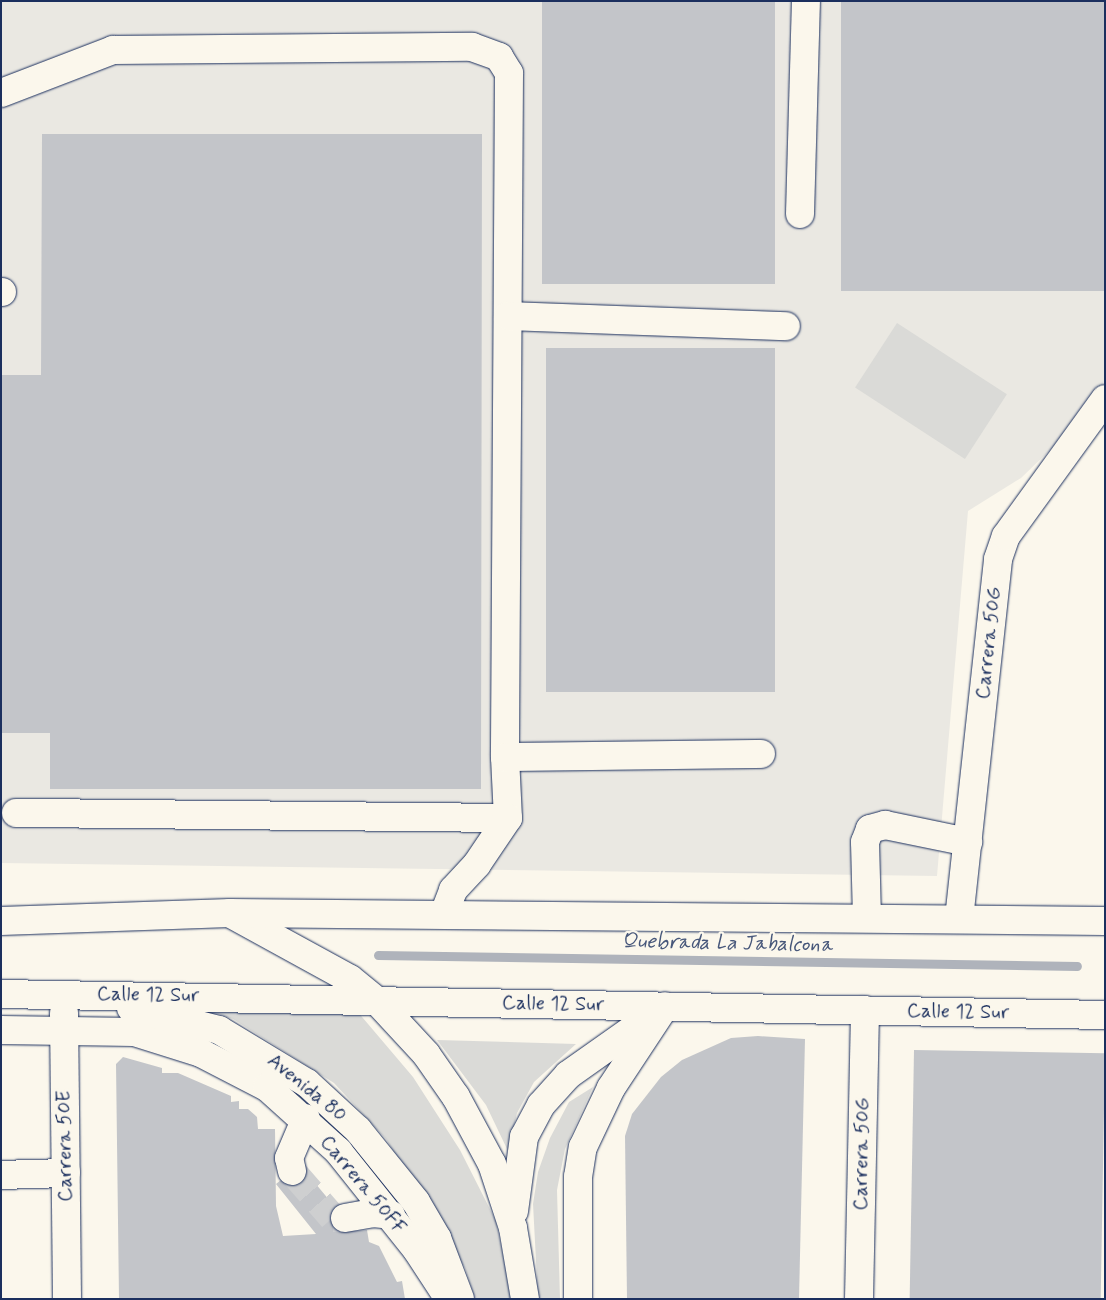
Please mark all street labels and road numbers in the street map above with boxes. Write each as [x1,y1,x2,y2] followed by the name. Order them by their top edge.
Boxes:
[971,586,1007,700] street label: Carrera 50G
[97,982,199,1008] street label: Calle 12 Sur
[502,991,604,1017] street label: Calle 12 Sur
[907,999,1009,1025] street label: Calle 12 Sur
[262,1049,352,1127] street label: Avenida 80
[52,1090,78,1202] street label: Carrera 50E
[849,1097,875,1211] street label: Carrera 50G
[315,1131,411,1239] street label: Carrera 50FF

